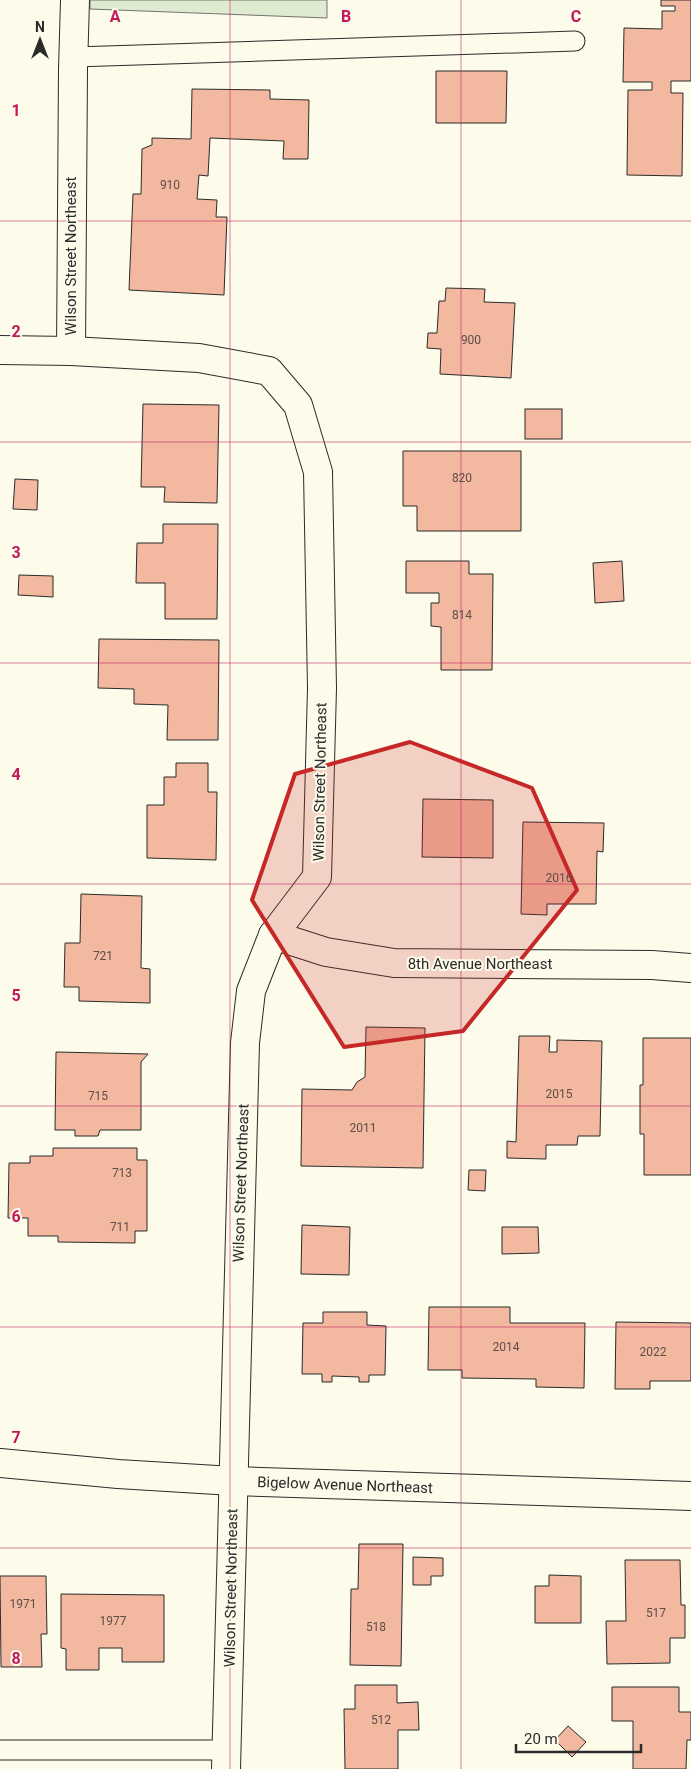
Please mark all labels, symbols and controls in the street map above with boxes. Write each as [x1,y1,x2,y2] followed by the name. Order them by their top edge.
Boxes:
[110,7,121,26] text: A
[341,7,351,26] text: B
[571,7,581,26] text: C
[15,15,65,65] north arrow
[35,19,45,35] text: N
[11,101,21,120] text: 1
[62,176,80,335] street label: Wilson Street Northeast
[160,178,180,192] house number: 910
[11,322,21,341] text: 2
[461,333,481,347] house number: 900
[452,471,472,485] house number: 820
[11,543,21,562] text: 3
[452,608,472,622] house number: 814
[310,702,330,862] street label: Wilson Street Northeast
[11,765,21,784] text: 4
[546,871,573,885] house number: 2016
[93,949,113,963] house number: 721
[408,955,552,973] street label: 8th Avenue Northeast
[11,986,21,1005] text: 5
[546,1087,573,1101] house number: 2015
[88,1089,108,1103] house number: 715
[229,1103,253,1263] street label: Wilson Street Northeast
[350,1121,376,1135] house number: 2011
[112,1166,132,1180] house number: 713
[11,1207,21,1226] text: 6
[110,1220,130,1234] house number: 711
[493,1340,520,1354] house number: 2014
[640,1345,667,1359] house number: 2022
[11,1428,21,1447] text: 7
[257,1473,433,1497] street label: Bigelow Avenue Northeast
[221,1508,241,1668] street label: Wilson Street Northeast
[10,1597,36,1611] house number: 1971
[646,1606,666,1620] house number: 517
[100,1614,127,1628] house number: 1977
[366,1620,386,1634] house number: 518
[11,1649,21,1668] text: 8
[371,1713,391,1727] house number: 512
[516,1722,641,1754] scale bar
[524,1730,558,1748] text: 20 m

